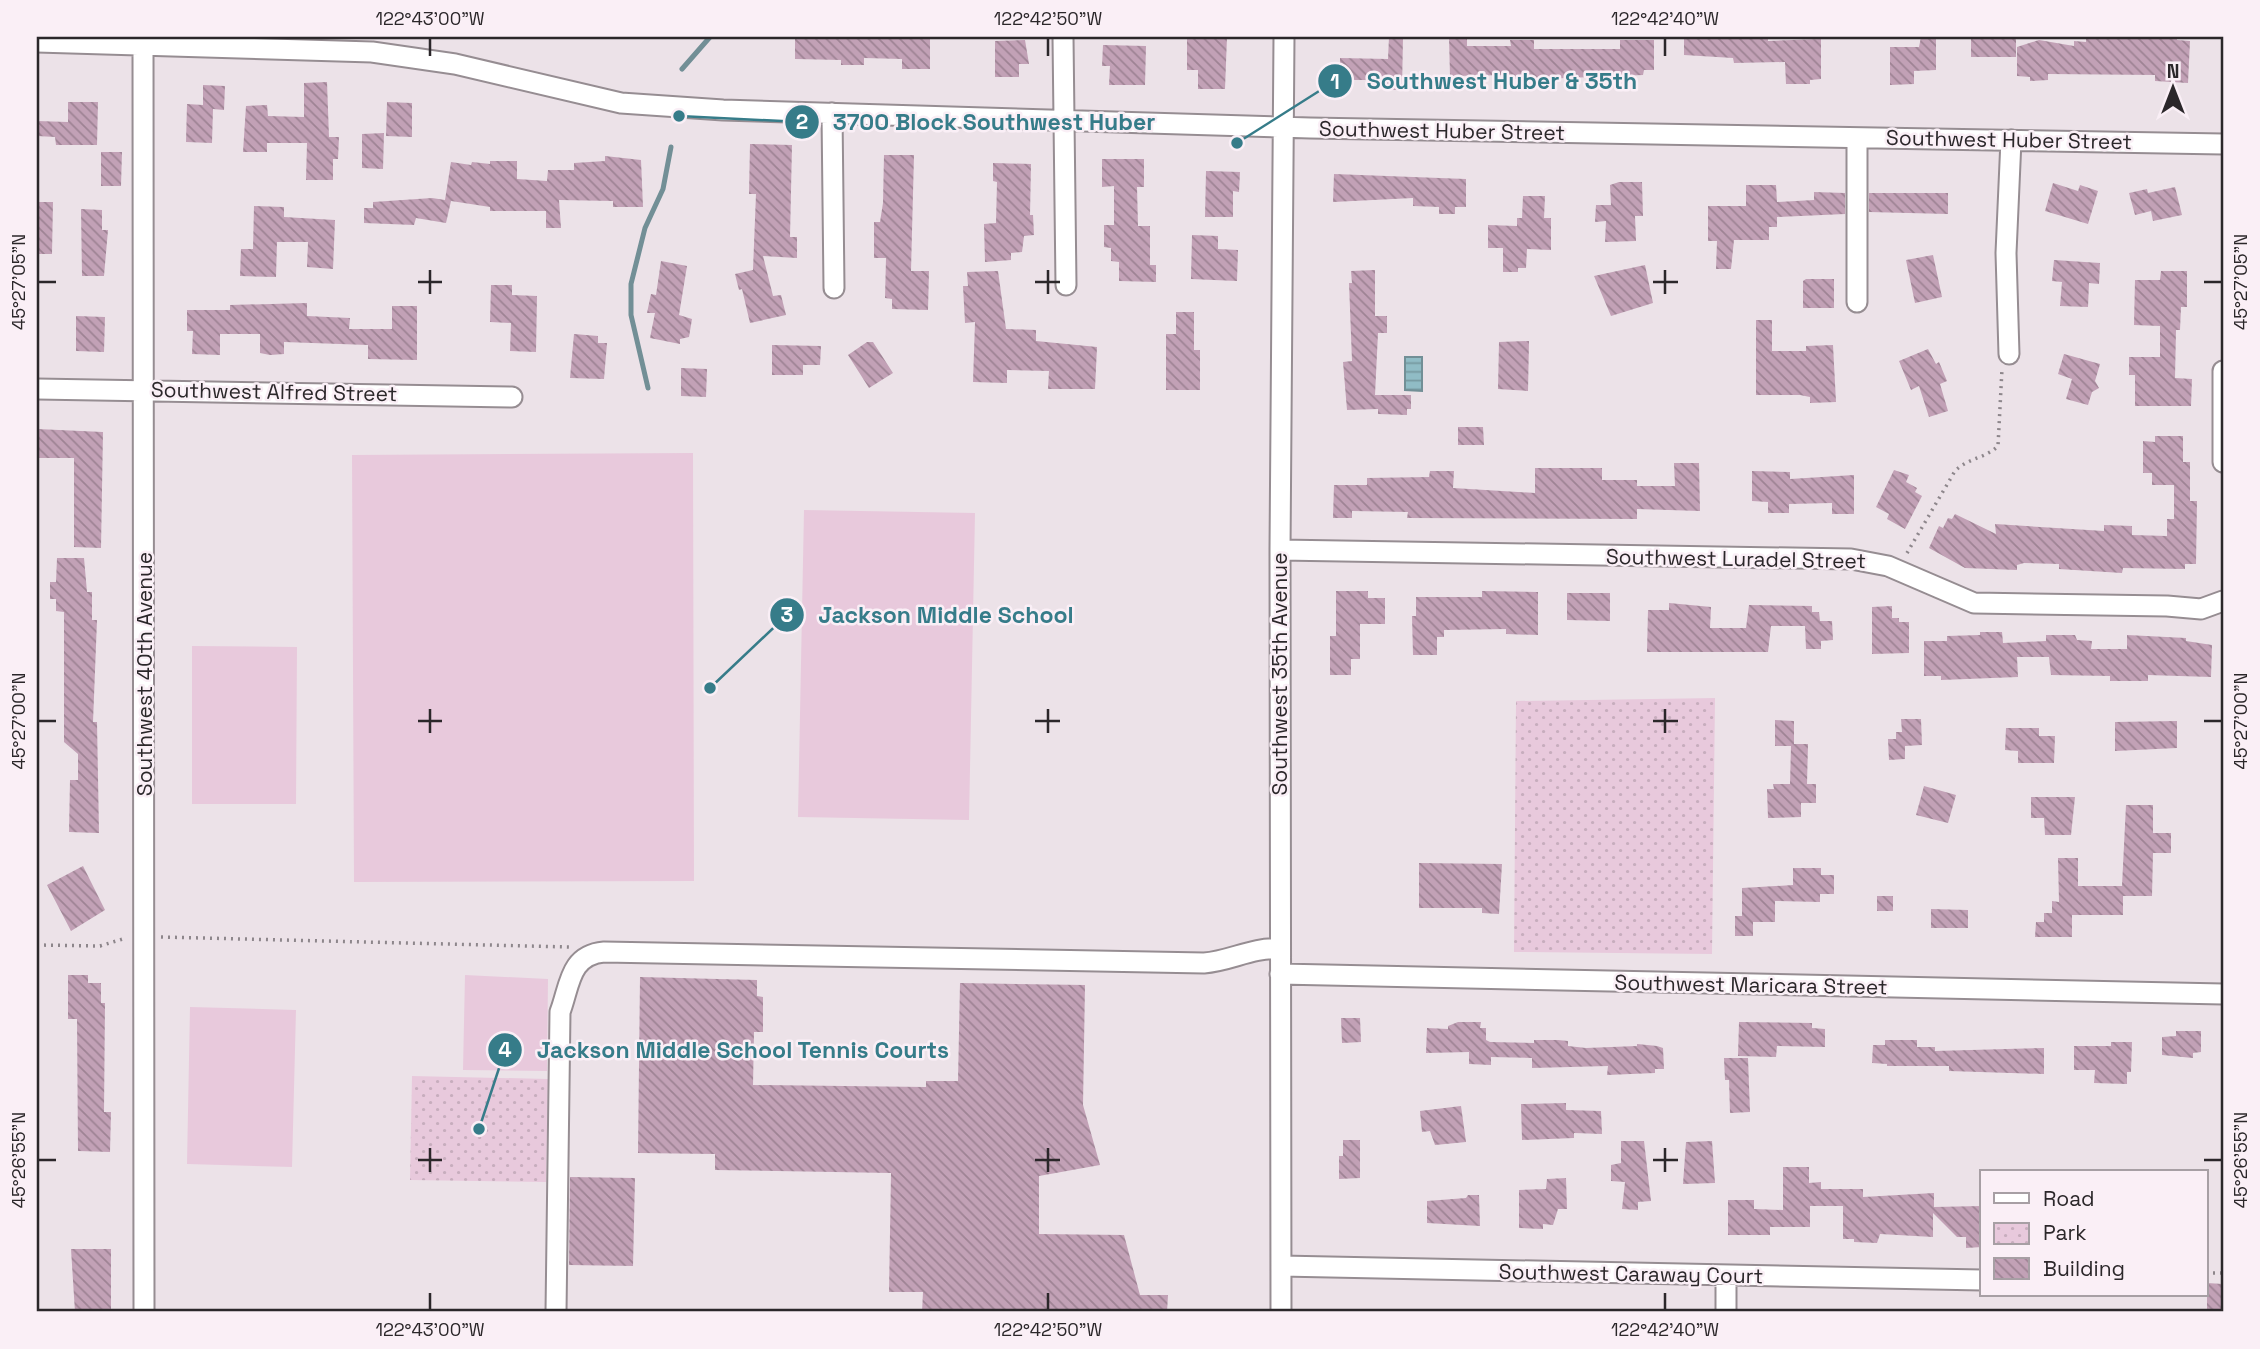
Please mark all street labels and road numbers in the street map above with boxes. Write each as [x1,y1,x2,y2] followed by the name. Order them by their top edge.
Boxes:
[1319,115,1565,146] street label: Southwest Huber Street
[1886,124,2132,155] street label: Southwest Huber Street
[151,376,397,407] street label: Southwest Alfred Street
[1606,543,1866,574] street label: Southwest Luradel Street
[131,552,158,796] street label: Southwest 40th Avenue
[1266,552,1293,796] street label: Southwest 35th Avenue
[1614,969,1888,1000] street label: Southwest Maricara Street
[1498,1258,1764,1289] street label: Southwest Caraway Court

